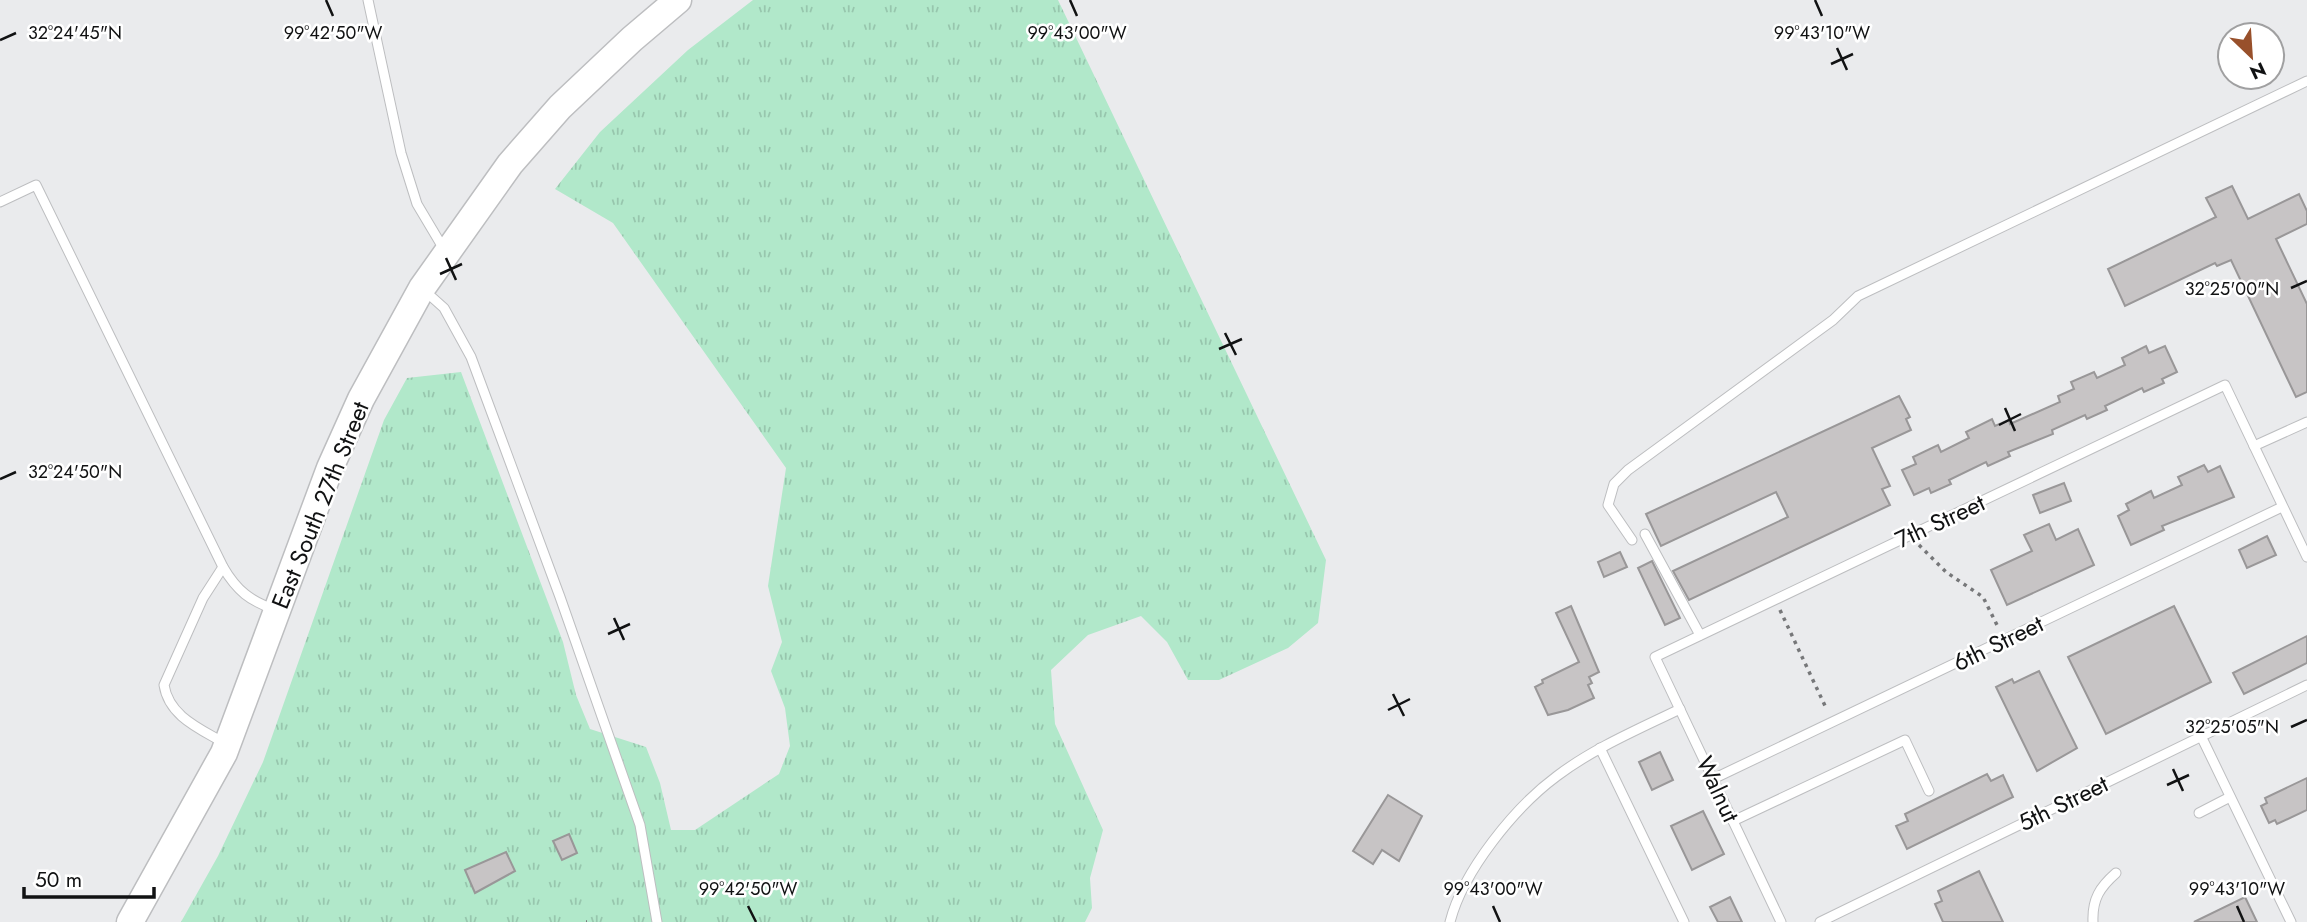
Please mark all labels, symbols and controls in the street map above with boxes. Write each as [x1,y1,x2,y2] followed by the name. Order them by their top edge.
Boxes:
[28,20,122,46] text: 32°24'45"N
[284,20,383,46] text: 99°42'50"W
[1028,20,1127,46] text: 99°43'00"W
[1774,20,1870,46] text: 99°43'10"W
[2216,21,2286,91] north arrow
[2245,56,2271,86] text: N
[2185,276,2279,302] text: 32°25'00"N
[262,396,378,614] street label: East South 27th Street
[28,459,122,485] text: 32°24'50"N
[1889,485,1991,557] street label: 7th Street
[1947,606,2049,680] street label: 6th Street
[2185,714,2279,740] text: 32°25'05"N
[1687,750,1749,828] street label: Walnut
[2012,766,2114,840] street label: 5th Street
[24,856,154,900] scale bar
[35,865,82,895] text: 50 m
[699,876,798,902] text: 99°42'50"W
[1444,876,1543,902] text: 99°43'00"W
[2189,876,2285,902] text: 99°43'10"W

